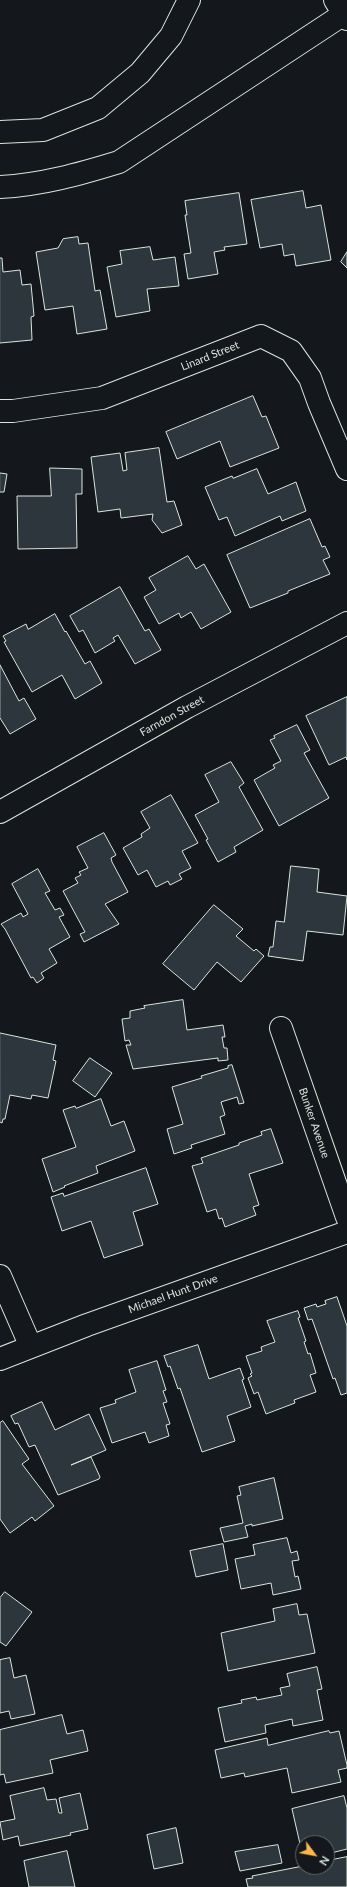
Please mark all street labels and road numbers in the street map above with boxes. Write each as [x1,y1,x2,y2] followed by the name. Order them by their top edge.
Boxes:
[179,338,241,374] street label: Linard Street
[138,693,206,739] street label: Farndon Street
[296,1086,332,1160] street label: Bunker Avenue
[126,1272,220,1316] street label: Michael Hunt Drive

